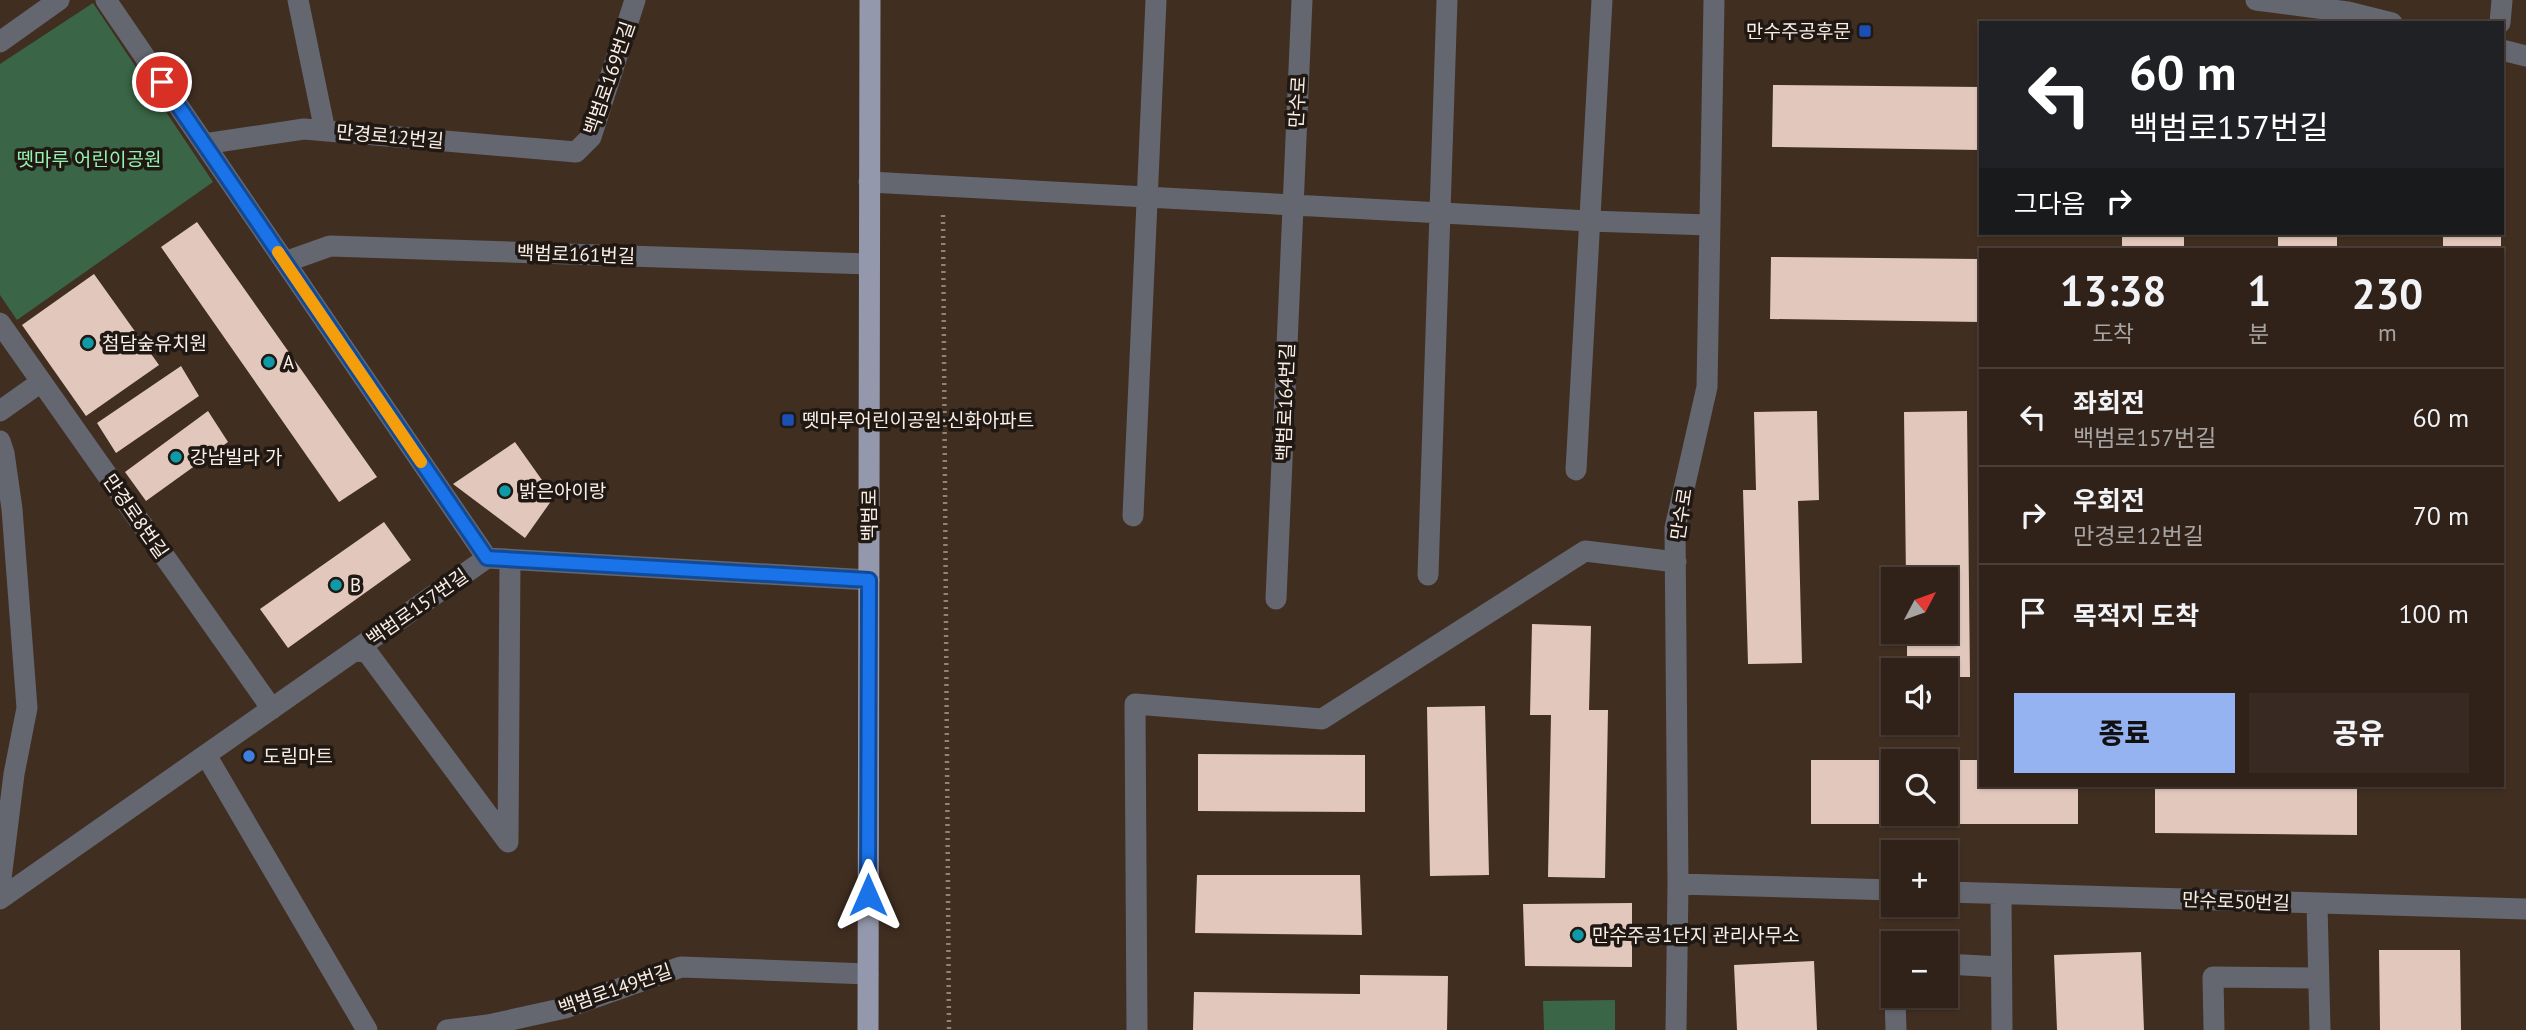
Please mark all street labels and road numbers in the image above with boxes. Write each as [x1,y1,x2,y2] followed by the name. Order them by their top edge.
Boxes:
[578,18,640,138] street label: 백범로169번길
[1284,75,1310,129] street label: 만수로
[335,119,445,153] street label: 만경로12번길
[516,240,636,268] street label: 백범로161번길
[1271,342,1299,462] street label: 백범로164번길
[98,469,174,563] street label: 만경로8번길
[1665,486,1697,542] street label: 만수로
[857,489,881,541] street label: 백범로
[362,563,472,651] street label: 백범로157번길
[2182,887,2290,915] street label: 만수로50번길
[555,958,675,1020] street label: 백범로149번길

